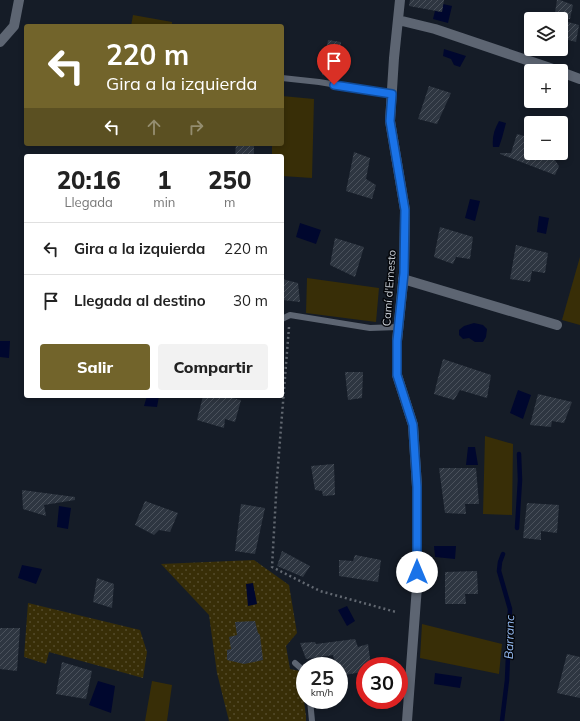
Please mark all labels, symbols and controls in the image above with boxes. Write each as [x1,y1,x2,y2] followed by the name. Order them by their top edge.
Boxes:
[524,12,568,160] map controls
[524,12,568,56] button: layers
[106,37,189,72] text: 220 m
[40,40,92,92] icon: left
[317,44,351,85] pin
[323,50,345,72] icon: arrive
[524,64,568,108] button: +
[106,72,257,95] text: Gira a la izquierda
[101,116,123,138] icon: left
[143,116,165,138] icon: ahead
[185,116,207,138] icon: right
[524,116,568,160] button: −
[57,165,121,195] text: 20:16
[157,165,172,195] text: 1
[208,165,251,195] text: 250
[64,194,113,210] text: Llegada
[153,194,175,210] text: min
[224,194,235,210] text: m
[40,238,62,260] icon: left
[74,239,205,258] text: Gira a la izquierda
[224,239,268,258] text: 220 m
[379,249,399,327] street label: Camí d'Ernesto
[40,290,62,312] icon: arrive
[74,291,206,310] text: Llegada al destino
[233,291,268,310] text: 30 m
[40,344,150,390] button: Salir
[158,344,268,390] button: Compartir
[396,551,438,593] position arrow
[501,615,517,659] water label: Barranc
[356,657,408,709] speed limit sign: 30
[310,665,334,690] text: 25
[311,686,333,699] text: km/h

